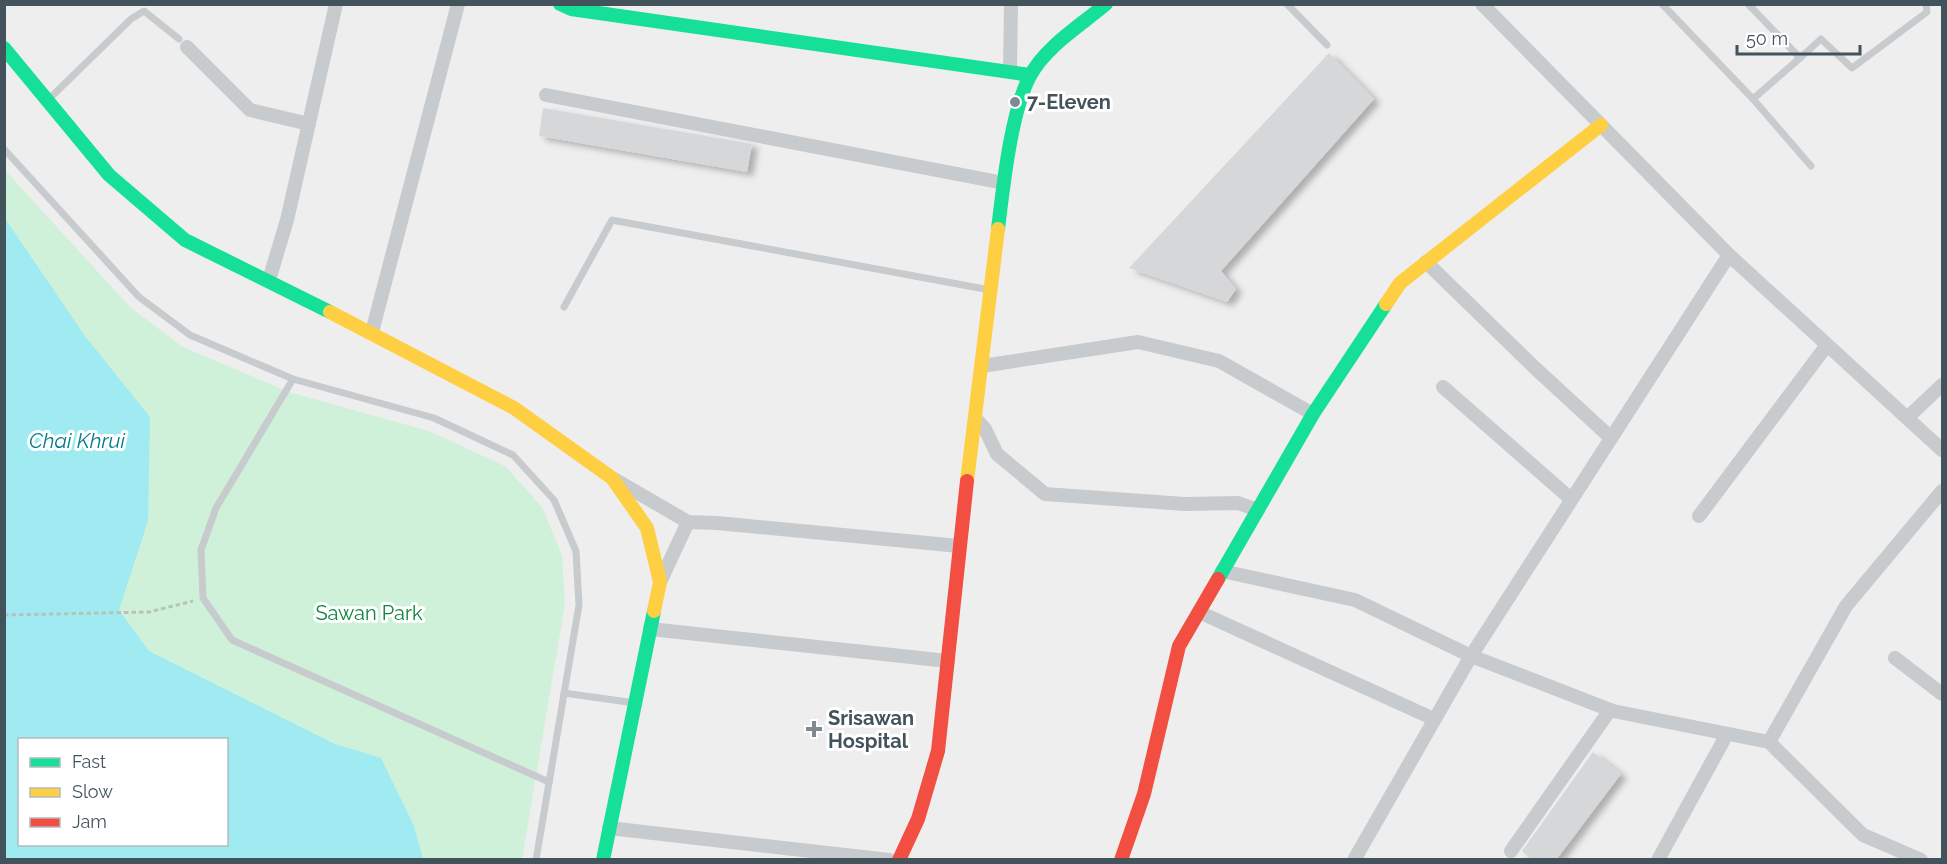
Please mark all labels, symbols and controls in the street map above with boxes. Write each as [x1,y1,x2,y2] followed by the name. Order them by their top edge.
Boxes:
[1737,18,1860,56] scale bar
[1746,28,1788,49] text: 50 m
[1027,90,1111,114] place label: 7-Eleven
[1008,95,1022,109] marker: 7-Eleven
[29,428,126,453] water label: Chai Khrui
[315,601,423,625] park label: Sawan Park
[828,706,914,753] place label: Srisawan Hospital
[805,720,823,738] marker: Srisawan Hospital
[18,738,228,846] legend
[72,751,106,772] text: Fast
[72,781,113,802] text: Slow
[72,811,107,832] text: Jam

